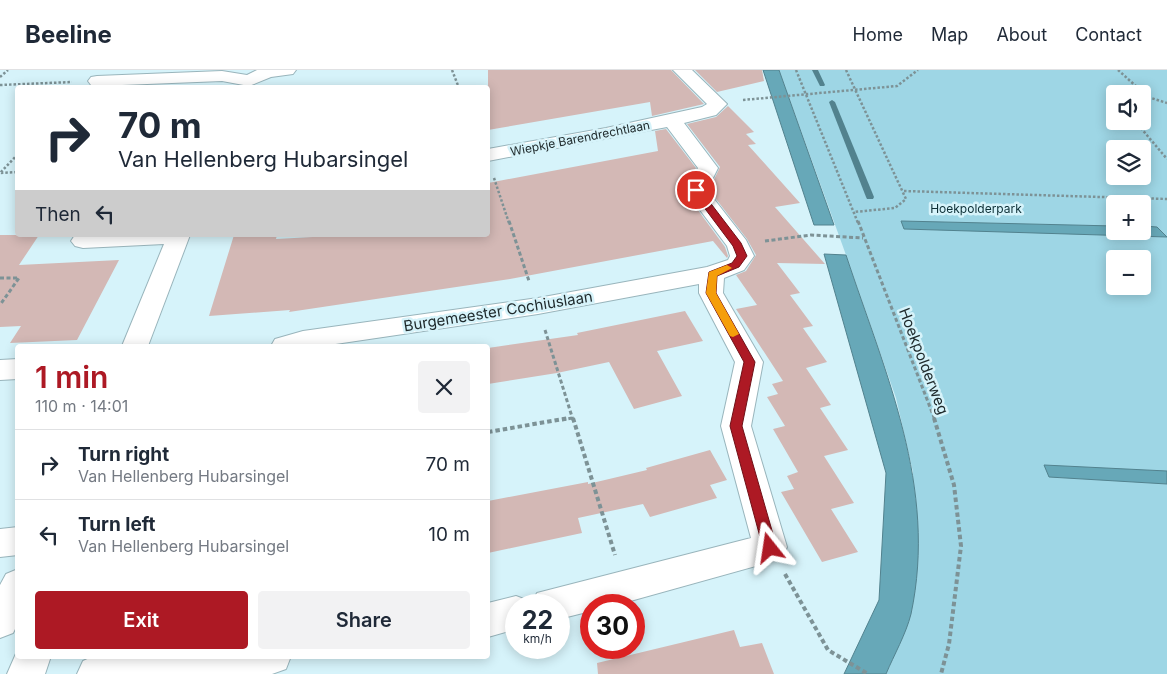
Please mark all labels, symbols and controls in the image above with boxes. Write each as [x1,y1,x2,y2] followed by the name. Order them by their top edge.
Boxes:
[25,20,112,49] text: Beeline
[853,24,903,45] text: Home
[931,24,968,45] text: Map
[996,24,1047,45] text: About
[1075,24,1142,45] text: Contact
[1106,85,1151,295] map controls
[1106,85,1151,130] button: sound
[118,104,202,146] text: 70 m
[35,105,100,170] icon: right
[509,117,651,159] street label: Wiepkje Barendrechtlaan
[1106,140,1151,185] button: layers
[118,146,408,172] text: Van Hellenberg Hubarsingel
[675,169,717,211] pin
[682,176,710,204] icon: arrive
[1106,195,1151,240] button: +
[91,200,119,228] icon: left
[930,201,1022,216] park label: Hoekpolderpark
[35,203,81,226] text: Then
[1106,250,1151,295] button: −
[402,287,594,335] street label: Burgemeester Cochiuslaan
[895,305,953,417] street label: Hoekpolderweg
[35,359,108,395] text: 1 min
[418,361,470,413] button: close
[35,396,128,416] text: 110 m · 14:01
[78,443,169,466] text: Turn right
[35,451,63,479] icon: right
[426,453,470,476] text: 70 m
[78,466,289,486] text: Van Hellenberg Hubarsingel
[78,513,156,536] text: Turn left
[35,521,63,549] icon: left
[743,521,795,573] position arrow
[428,523,470,546] text: 10 m
[78,536,289,556] text: Van Hellenberg Hubarsingel
[35,591,248,649] button: Exit
[258,591,470,649] button: Share
[580,594,645,659] speed limit sign: 30
[522,605,553,635] text: 22
[523,631,552,646] text: km/h

